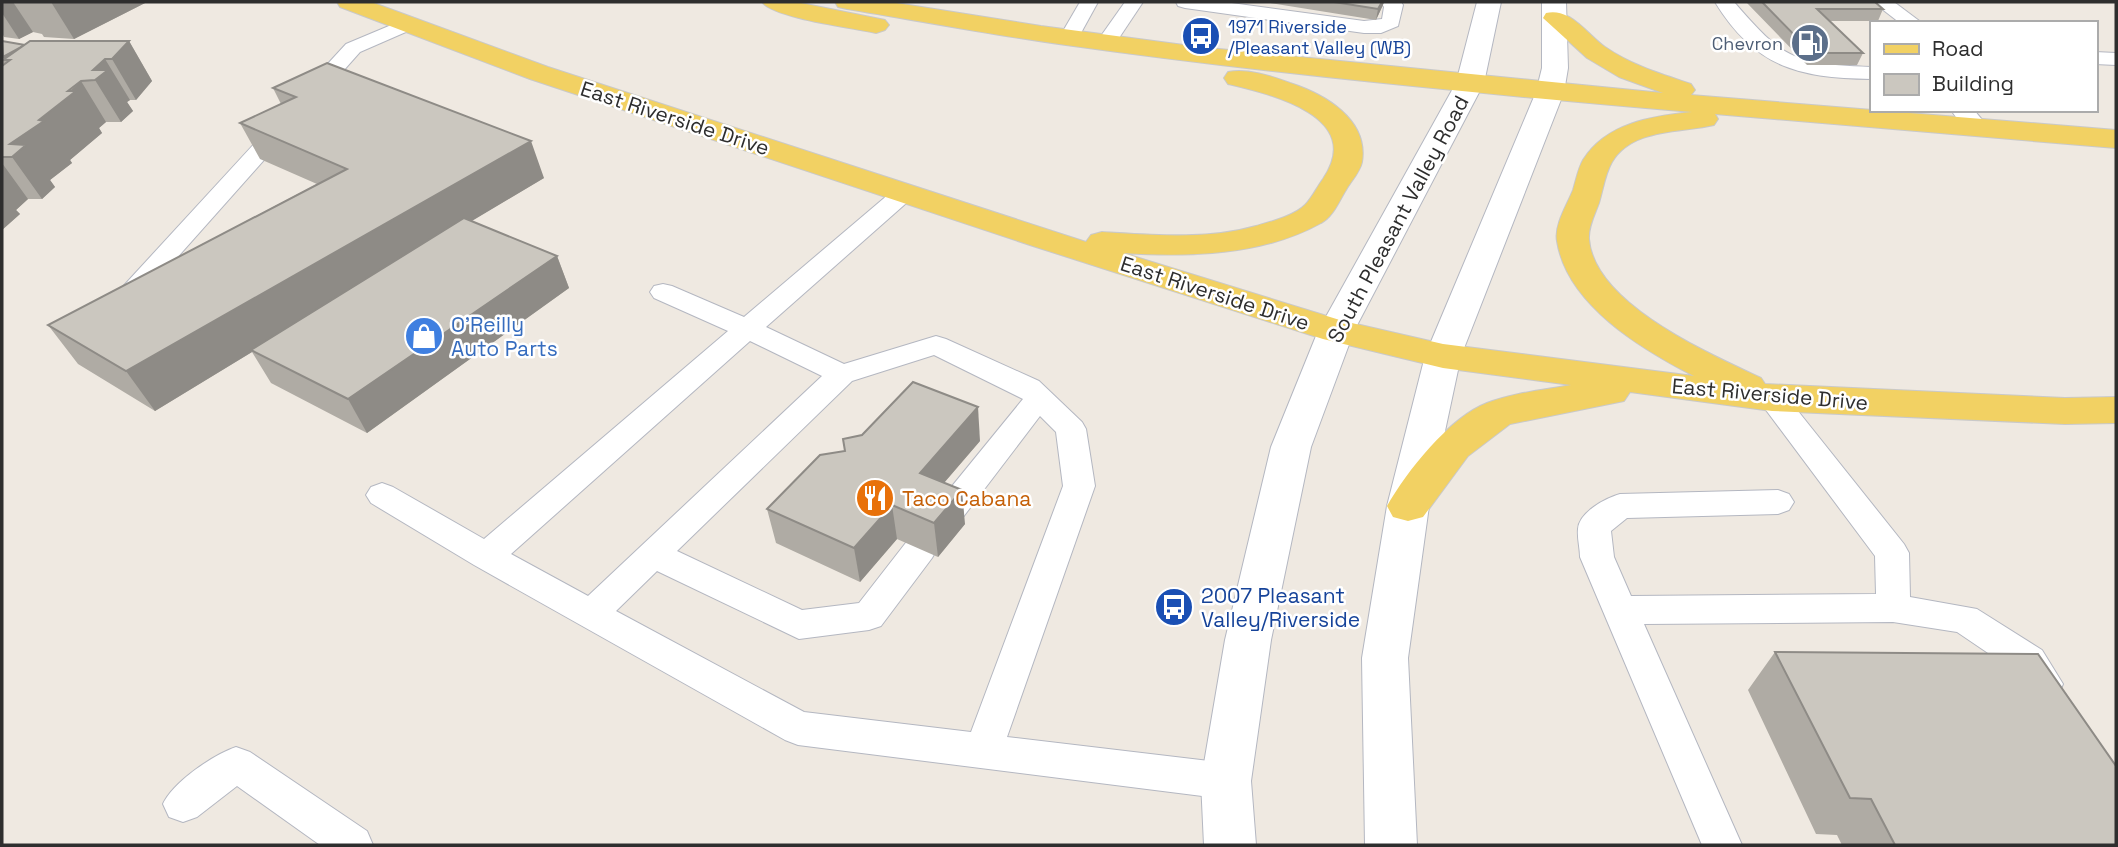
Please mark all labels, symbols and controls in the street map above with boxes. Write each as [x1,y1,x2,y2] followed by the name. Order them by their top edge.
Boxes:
[1180,15,1222,57] bus stop icon: 1971 Riverside /Pleasant Valley (WB)
[1228,15,1411,59] place label: 1971 Riverside /Pleasant Valley (WB)
[1870,21,2097,112] legend
[1789,22,1831,64] fuel station icon: Chevron
[1712,32,1783,55] place label: Chevron
[1932,35,1984,62] text: Road
[1932,70,2014,97] text: Building
[577,75,773,161] street label: East Riverside Drive
[1321,91,1475,347] street label: South Pleasant Valley Road
[1117,250,1313,336] street label: East Riverside Drive
[451,311,558,362] place label: O'Reilly Auto Parts
[403,315,445,357] shop icon: O'Reilly Auto Parts
[1671,372,1869,416] street label: East Riverside Drive
[854,477,896,519] restaurant icon: Taco Cabana
[902,485,1031,512] place label: Taco Cabana
[1201,582,1360,633] place label: 2007 Pleasant Valley/Riverside
[1153,586,1195,628] bus stop icon: 2007 Pleasant Valley/Riverside

